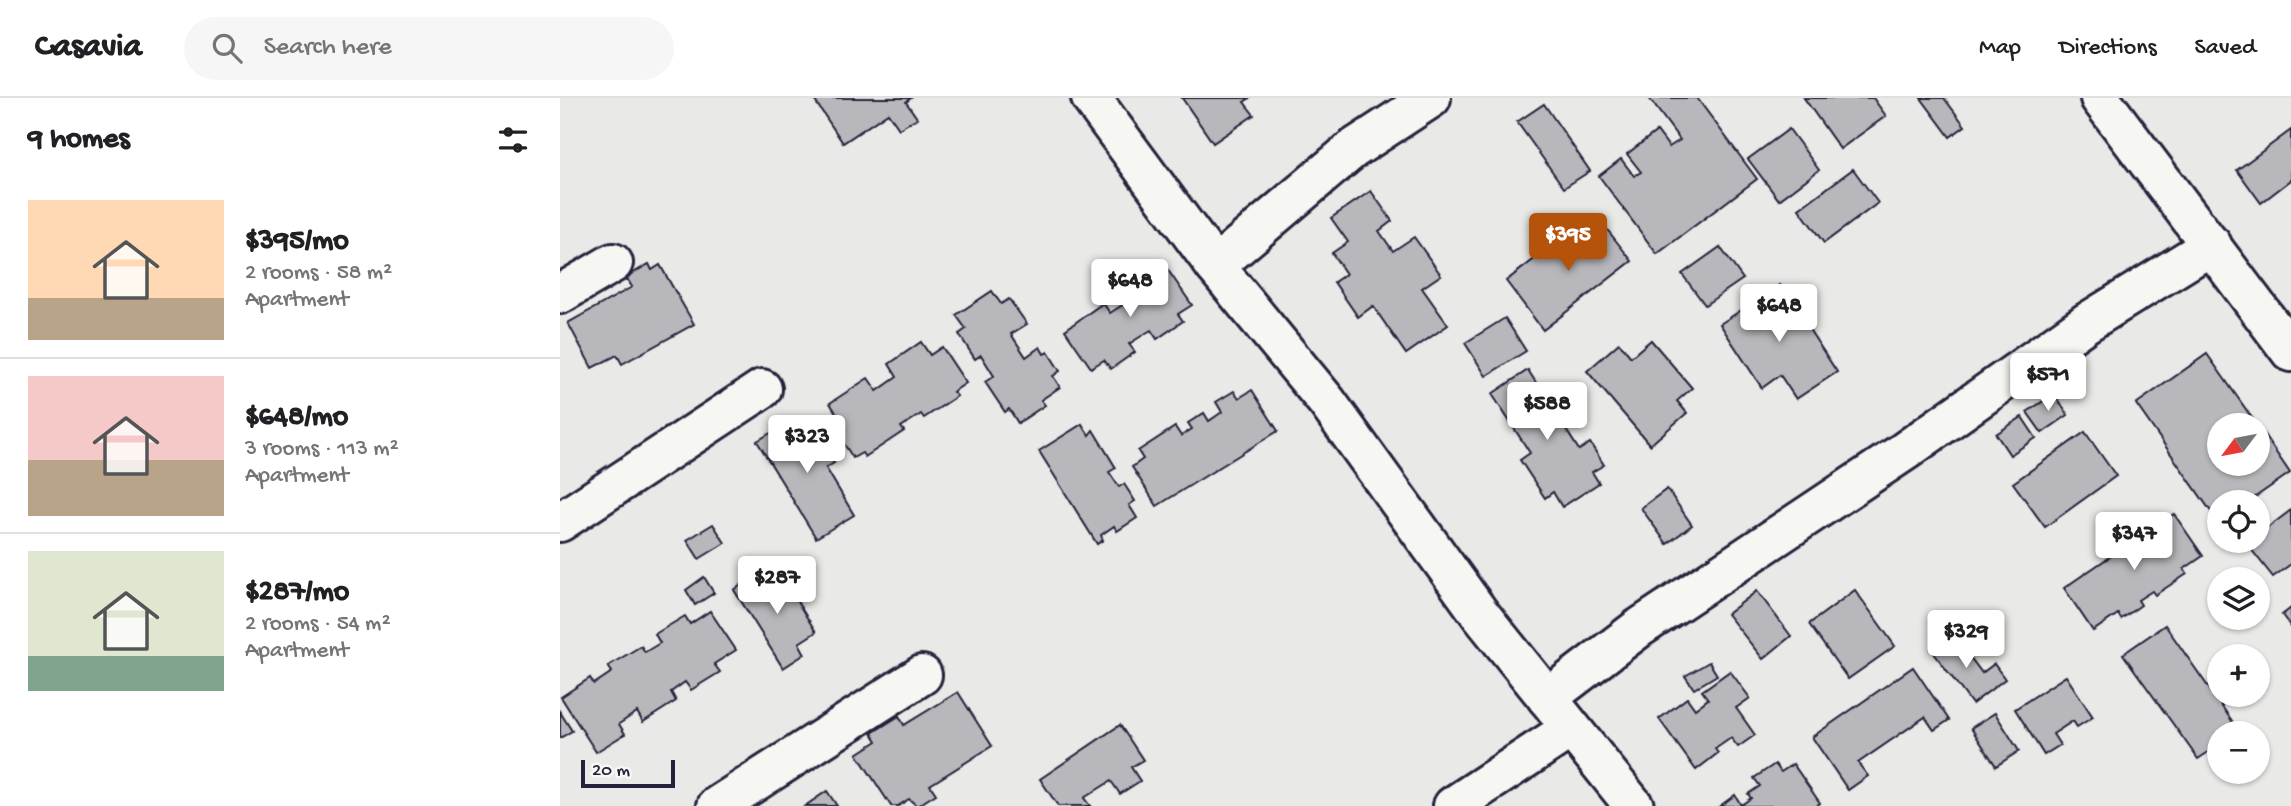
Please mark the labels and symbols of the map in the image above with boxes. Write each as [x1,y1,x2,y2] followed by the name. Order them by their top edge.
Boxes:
[1527,214,1609,273] pin: $395
[1089,260,1171,319] pin: $648
[1738,285,1820,344] pin: $648
[2007,354,2089,413] pin: $571
[1506,382,1588,442] pin: $588
[2207,413,2270,476] north arrow
[766,416,848,475] pin: $323
[2093,512,2175,572] pin: $347
[736,556,818,616] pin: $287
[1925,610,2007,670] pin: $329
[581,757,676,789] scale bar

